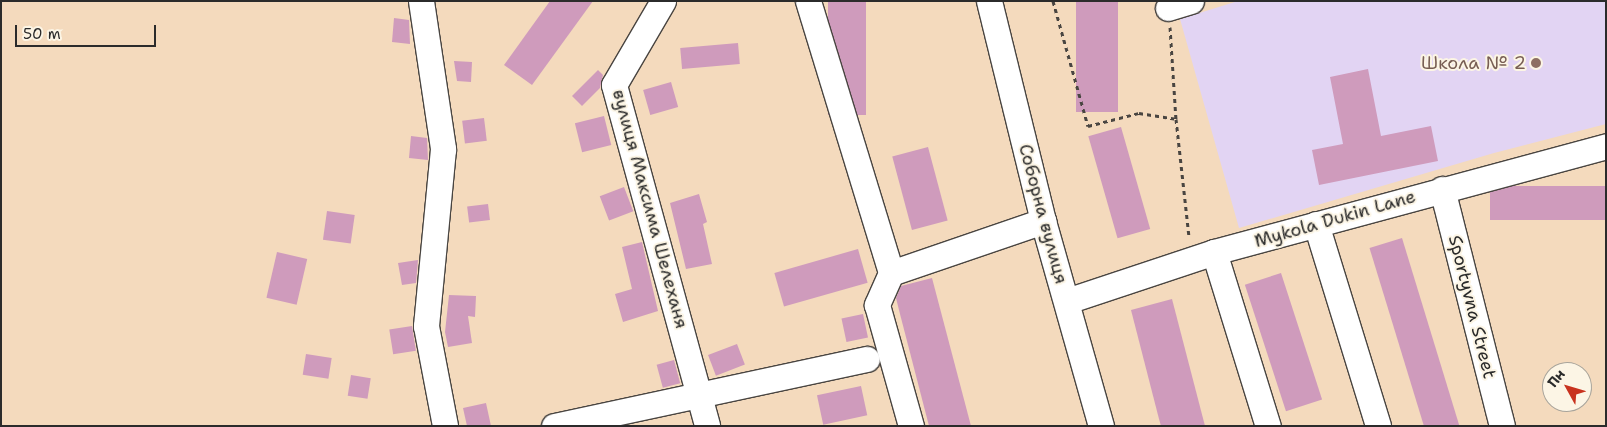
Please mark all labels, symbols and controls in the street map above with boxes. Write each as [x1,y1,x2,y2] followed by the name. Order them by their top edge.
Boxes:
[18,15,159,47] scale bar
[23,24,61,44] text: 50 m
[1421,52,1526,74] place label: Школа № 2
[1530,57,1542,69] marker: Школа № 2
[608,87,692,331] street label: вулиця Максима Шелеханя
[1014,142,1072,286] street label: Соборна вулиця
[1252,186,1418,252] street label: Mykola Dukin Lane
[1444,233,1500,381] street label: Sportyvna Street
[1542,362,1592,412] north arrow
[1543,365,1569,391] text: Пн

